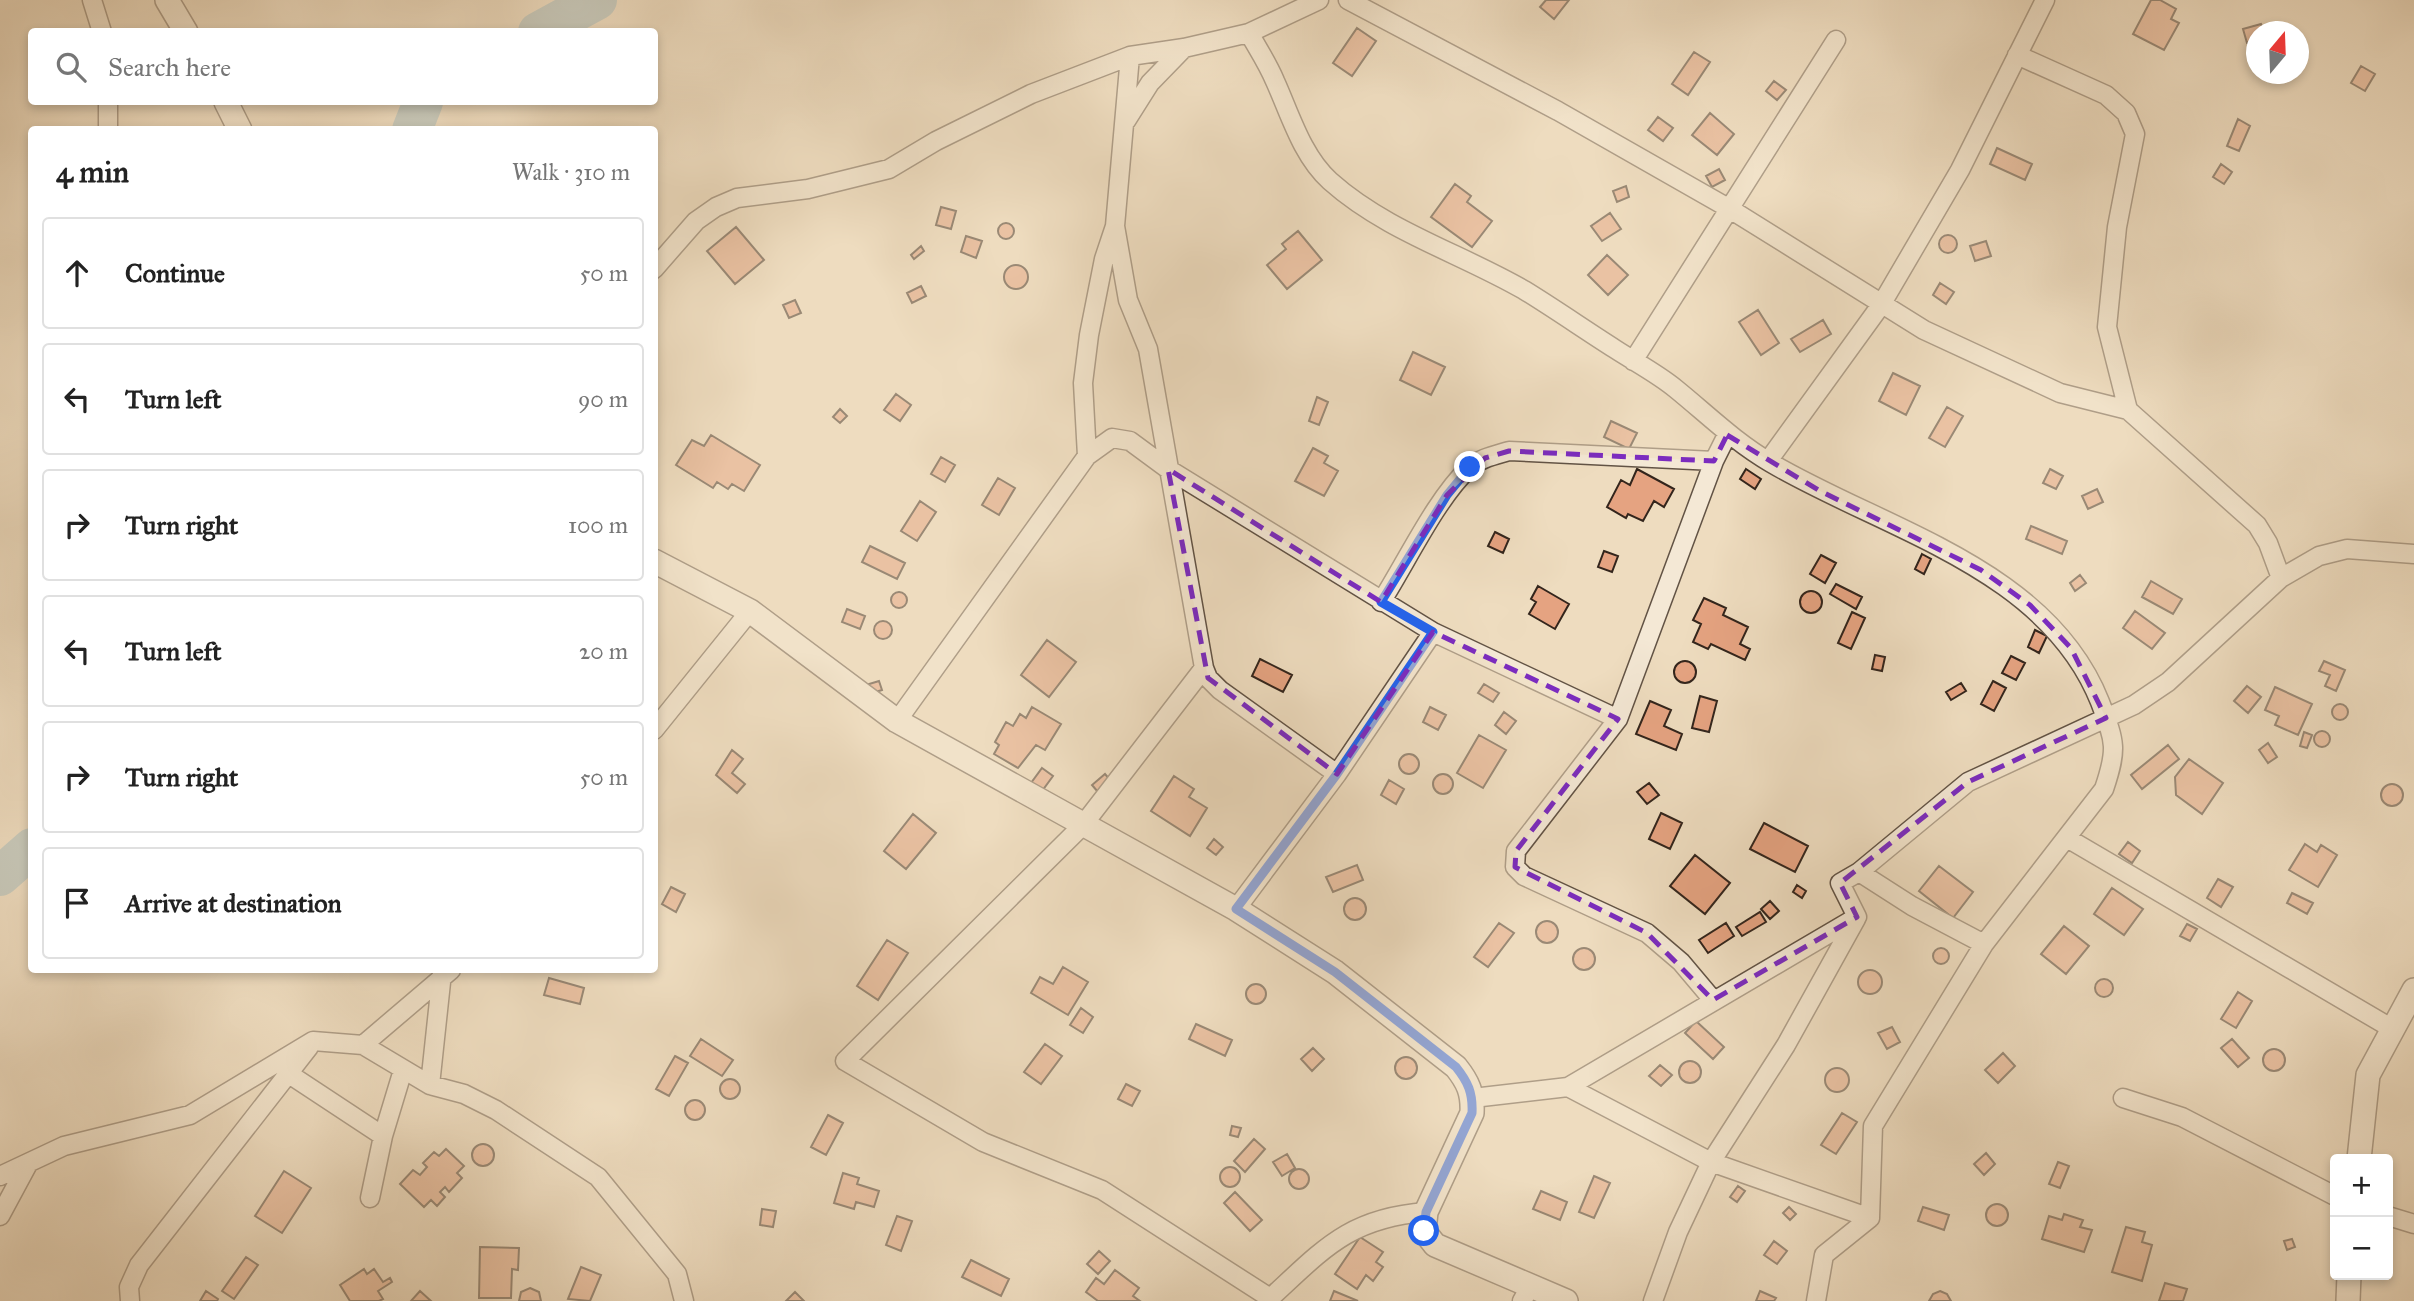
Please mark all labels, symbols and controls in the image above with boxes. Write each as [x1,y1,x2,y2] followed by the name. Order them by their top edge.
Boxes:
[2246,21,2309,84] north arrow
[28,28,658,105] search box
[52,48,90,86] icon: search
[108,51,231,83] text: Search here
[56,154,129,190] text: 4 min
[512,158,630,186] text: Walk · 310 m
[58,254,96,292] icon: ahead
[125,257,225,289] text: Continue
[580,259,628,287] text: 50 m
[58,380,96,418] icon: left
[125,383,221,415] text: Turn left
[578,385,628,413] text: 90 m
[1454,451,1485,482] route end
[58,506,96,544] icon: right
[125,509,238,541] text: Turn right
[568,511,628,539] text: 100 m
[58,632,96,670] icon: left
[125,635,221,667] text: Turn left
[579,637,628,665] text: 20 m
[58,758,96,796] icon: right
[125,761,238,793] text: Turn right
[580,763,628,791] text: 50 m
[58,884,96,922] icon: arrive
[125,887,342,919] text: Arrive at destination
[2330,1154,2393,1280] map controls
[2330,1154,2393,1217] button: +
[1408,1215,1439,1246] route start
[2330,1217,2393,1280] button: −

